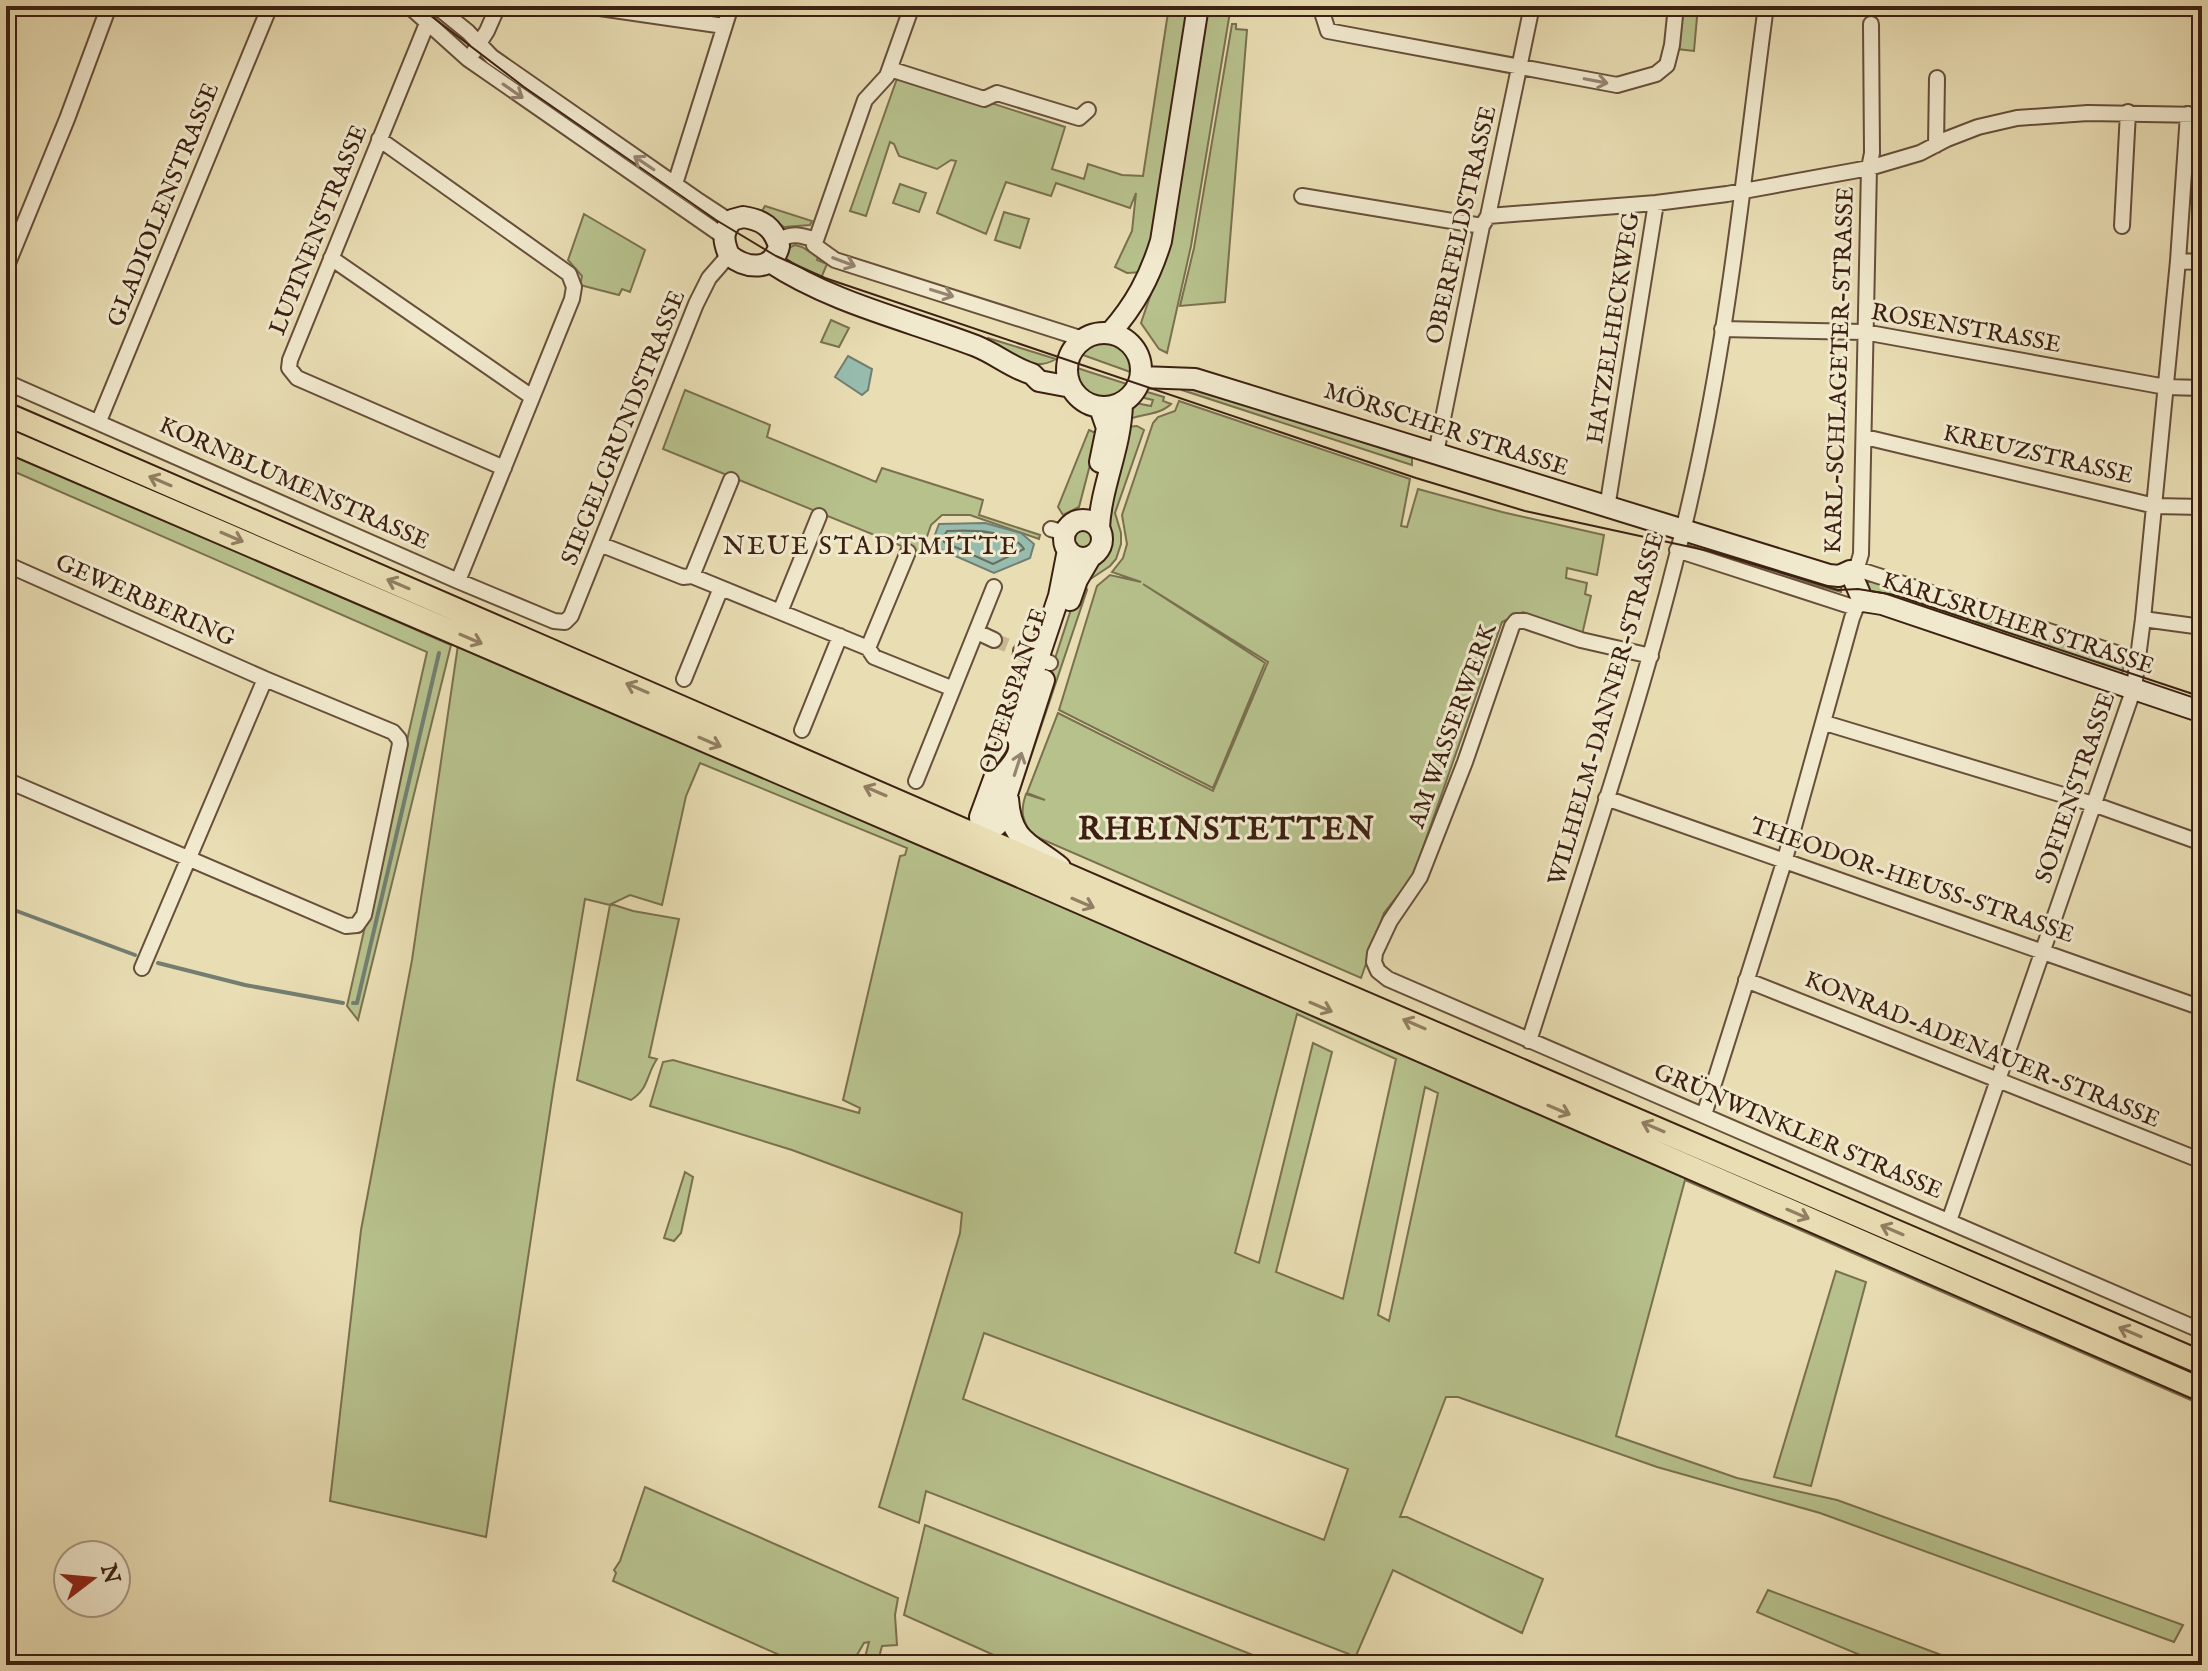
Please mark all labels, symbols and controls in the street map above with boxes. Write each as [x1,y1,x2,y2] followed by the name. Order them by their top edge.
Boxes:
[1583,74,1609,89] one-way arrow
[101,78,227,332] street label: GLADIOLENSTRASSE
[501,83,523,99] one-way arrow
[1419,103,1505,347] street label: OBERFELDSTRASSE
[263,120,375,340] street label: LUPINENSTRASSE
[633,155,655,171] one-way arrow
[1818,186,1862,554] street label: KARL-SCHLAGETER-STRASSE
[1580,210,1648,446] street label: HATZELHECKWEG
[831,256,856,270] one-way arrow
[555,286,693,570] street label: SIEGELGRUNDSTRASSE
[928,286,954,301] one-way arrow
[1869,297,2063,361] street label: ROSENSTRASSE
[1320,376,1572,484] street label: MÖRSCHER STRASSE
[154,410,434,558] street label: KORNBLUMENSTRASSE
[1940,418,2136,492] street label: KREUZSTRASSE
[148,472,173,487] one-way arrow
[1542,529,1672,889] street label: WILHELM-DANNER-STRASSE
[219,530,244,545] one-way arrow
[723,530,1019,563] district label: NEUE STADTMITTE
[50,547,240,655] street label: GEWERBERING
[1878,565,2158,683] street label: KARLSRUHER STRASSE
[387,576,411,591] one-way arrow
[973,604,1055,778] street label: QUERSPANGE
[1401,619,1505,834] street label: AM WASSERWERK
[458,633,483,648] one-way arrow
[625,679,650,694] one-way arrow
[2029,688,2123,888] street label: SOFIENSTRASSE
[697,736,722,751] one-way arrow
[1011,751,1026,776] one-way arrow
[864,783,888,798] one-way arrow
[1078,810,1376,851] district label: RHEINSTETTEN
[1746,811,2078,951] street label: THEODOR-HEUSS-STRASSE
[1070,897,1094,912] one-way arrow
[1800,964,2164,1136] street label: KONRAD-ADENAUER-STRASSE
[1308,1000,1333,1015] one-way arrow
[1402,1016,1427,1031] one-way arrow
[1649,1057,1947,1207] street label: GRÜNWINKLER STRASSE
[1547,1104,1571,1119] one-way arrow
[1641,1118,1666,1133] one-way arrow
[1786,1207,1810,1222] one-way arrow
[1880,1221,1904,1236] one-way arrow
[2118,1324,2143,1339] one-way arrow
[52,1539,132,1619] north arrow
[93,1560,125,1587] text: N

